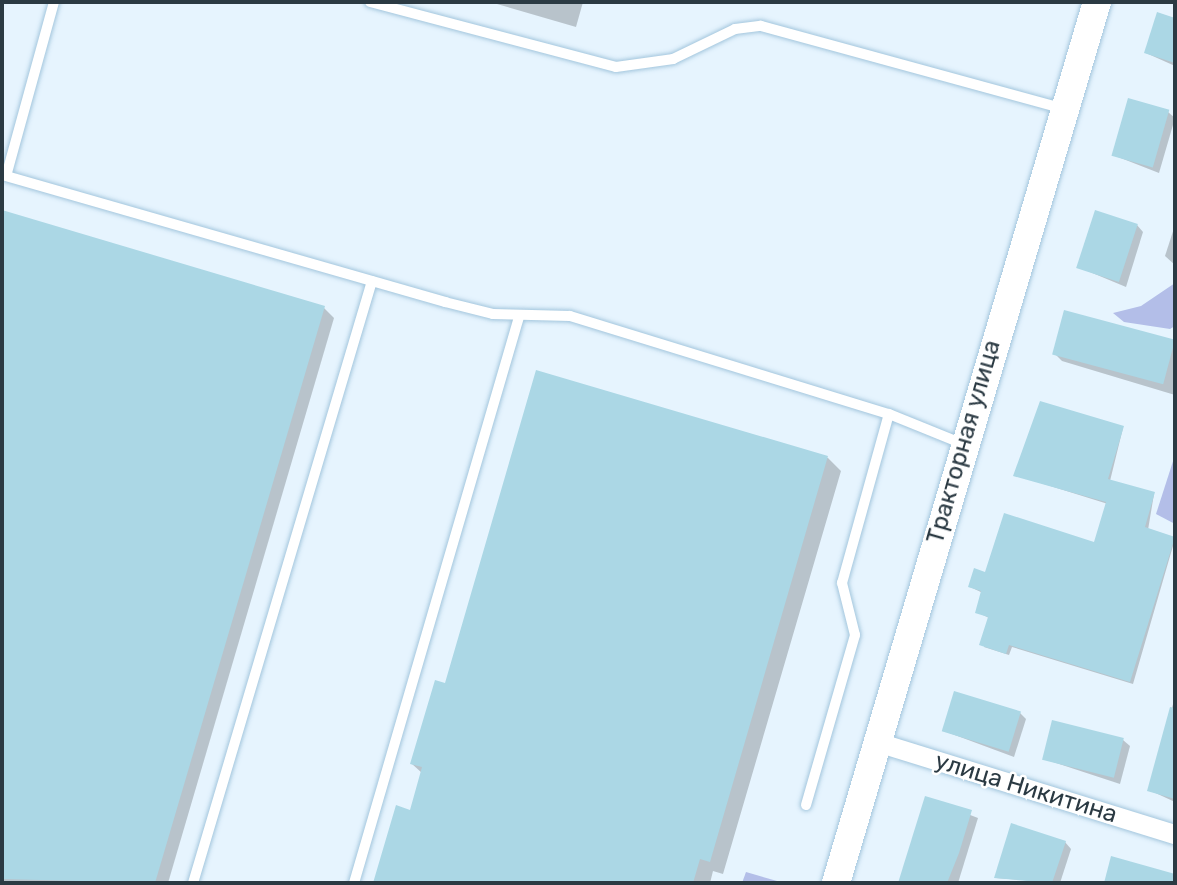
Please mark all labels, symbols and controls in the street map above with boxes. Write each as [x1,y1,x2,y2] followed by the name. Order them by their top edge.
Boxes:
[921,337,1007,547] street label: Тракторная улица
[931,747,1121,829] street label: улица Никитина

